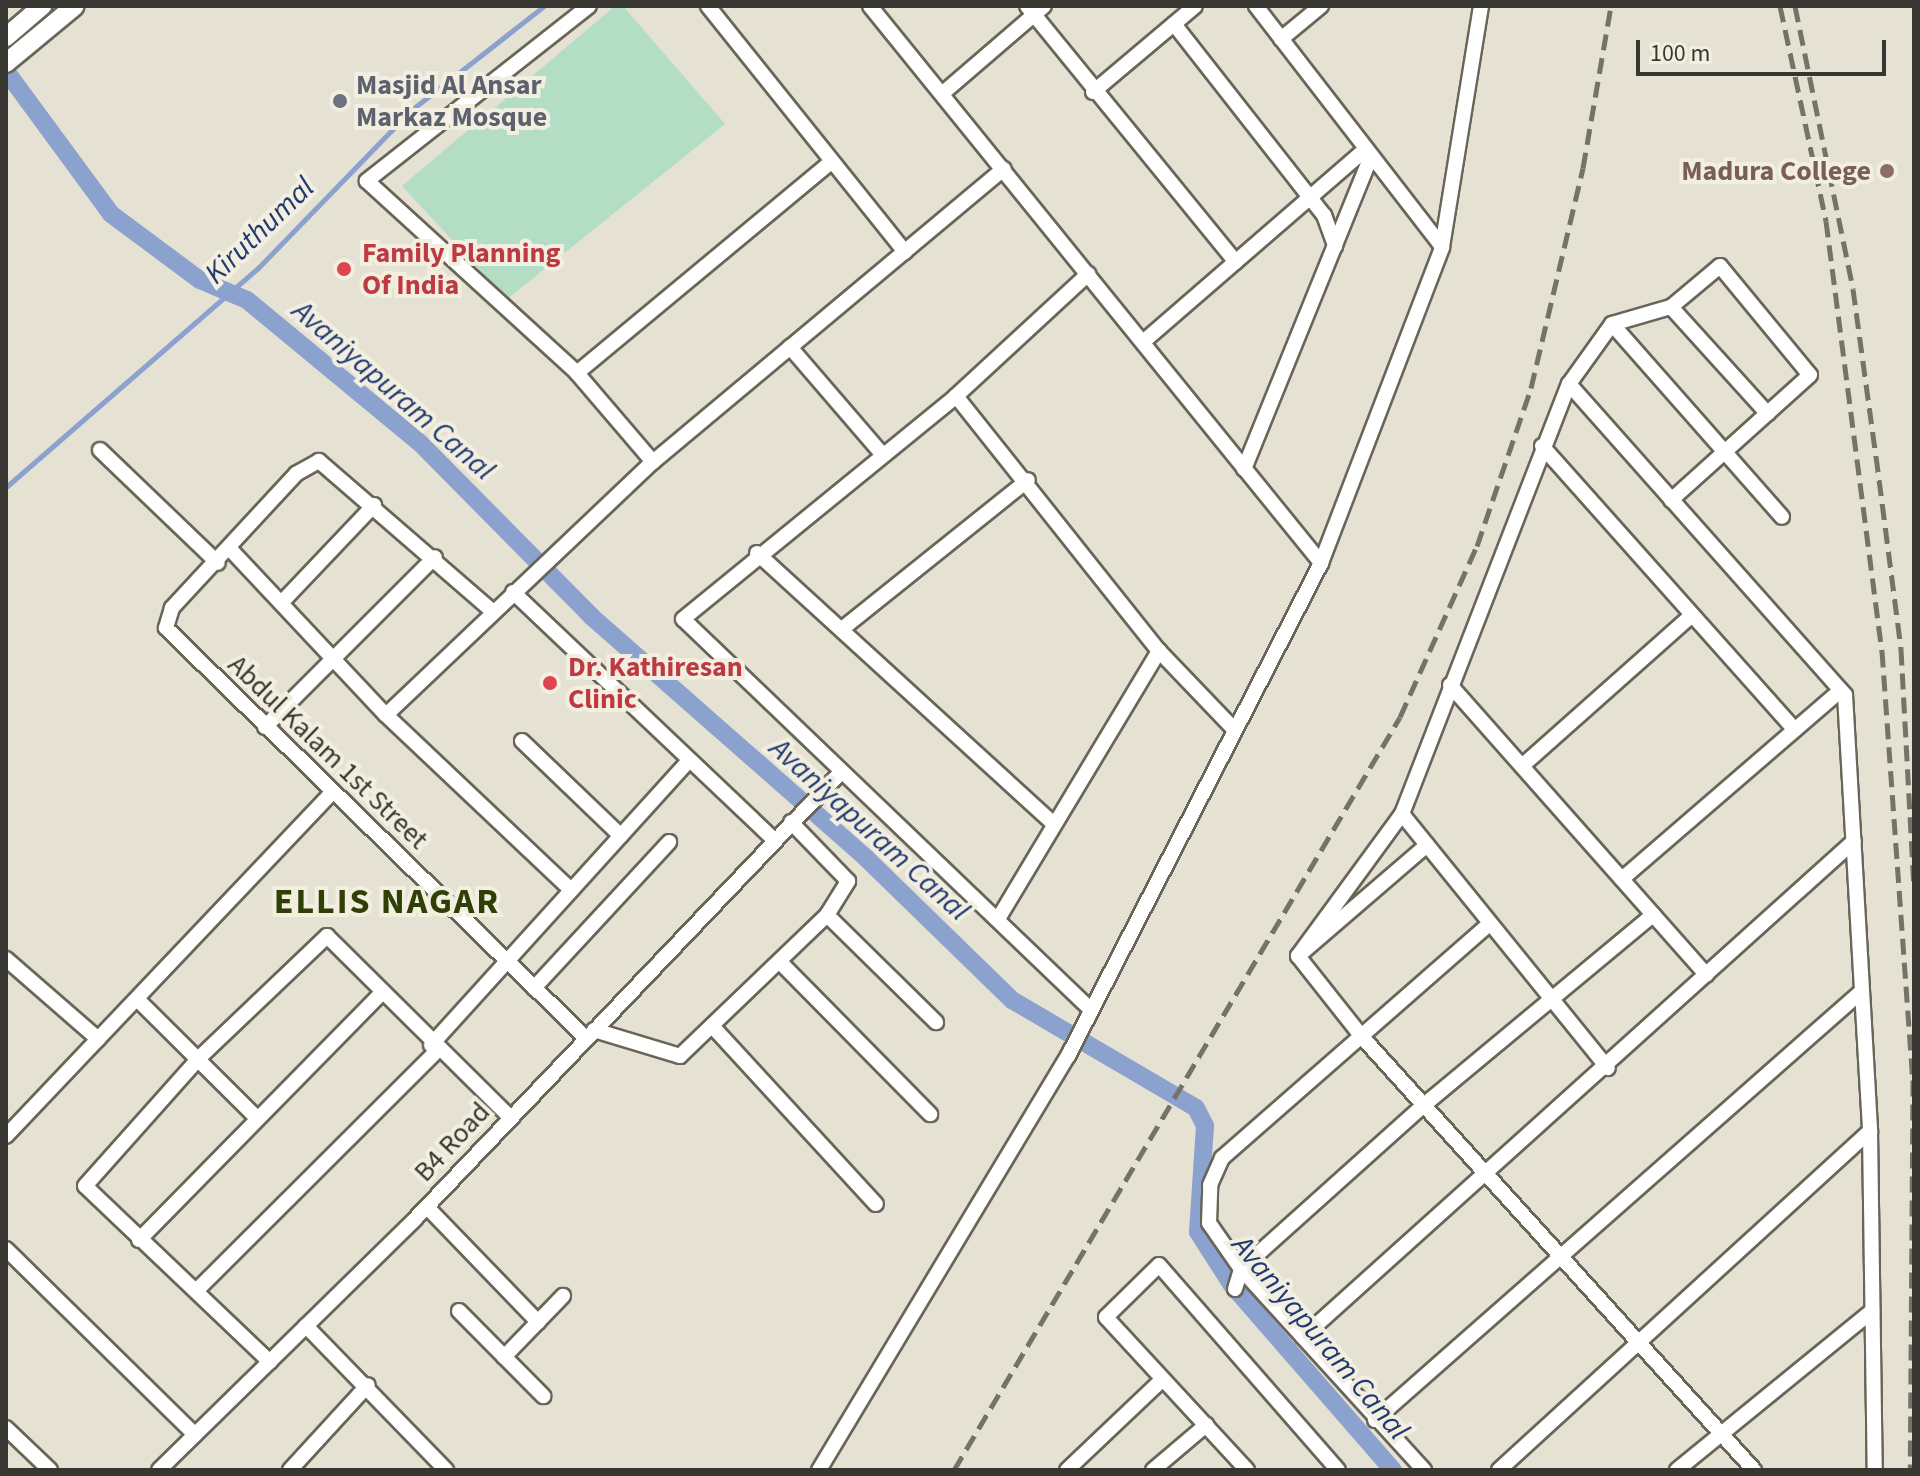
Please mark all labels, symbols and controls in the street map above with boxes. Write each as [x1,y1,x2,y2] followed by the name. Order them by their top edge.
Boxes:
[1640,24,1890,74] scale bar
[1650,36,1710,71] text: 100 m
[356,68,547,134] place label: Masjid Al Ansar Markaz Mosque
[331,92,349,110] marker: Masjid Al Ansar Markaz Mosque
[1681,154,1871,188] place label: Madura College
[1878,162,1896,180] marker: Madura College
[198,170,322,292] water label: Kiruthumal
[362,236,560,302] place label: Family Planning Of India
[333,258,355,280] marker: Family Planning Of India
[285,293,501,489] water label: Avaniyapuram Canal
[221,648,435,856] street label: Abdul Kalam 1st Street
[568,650,743,716] place label: Dr. Kathiresan Clinic
[539,672,561,694] marker: Dr. Kathiresan Clinic
[762,731,976,929] water label: Avaniyapuram Canal
[274,880,500,924] district label: ELLIS NAGAR
[407,1095,497,1189] street label: B4 Road
[1224,1228,1416,1448] water label: Avaniyapuram Canal

